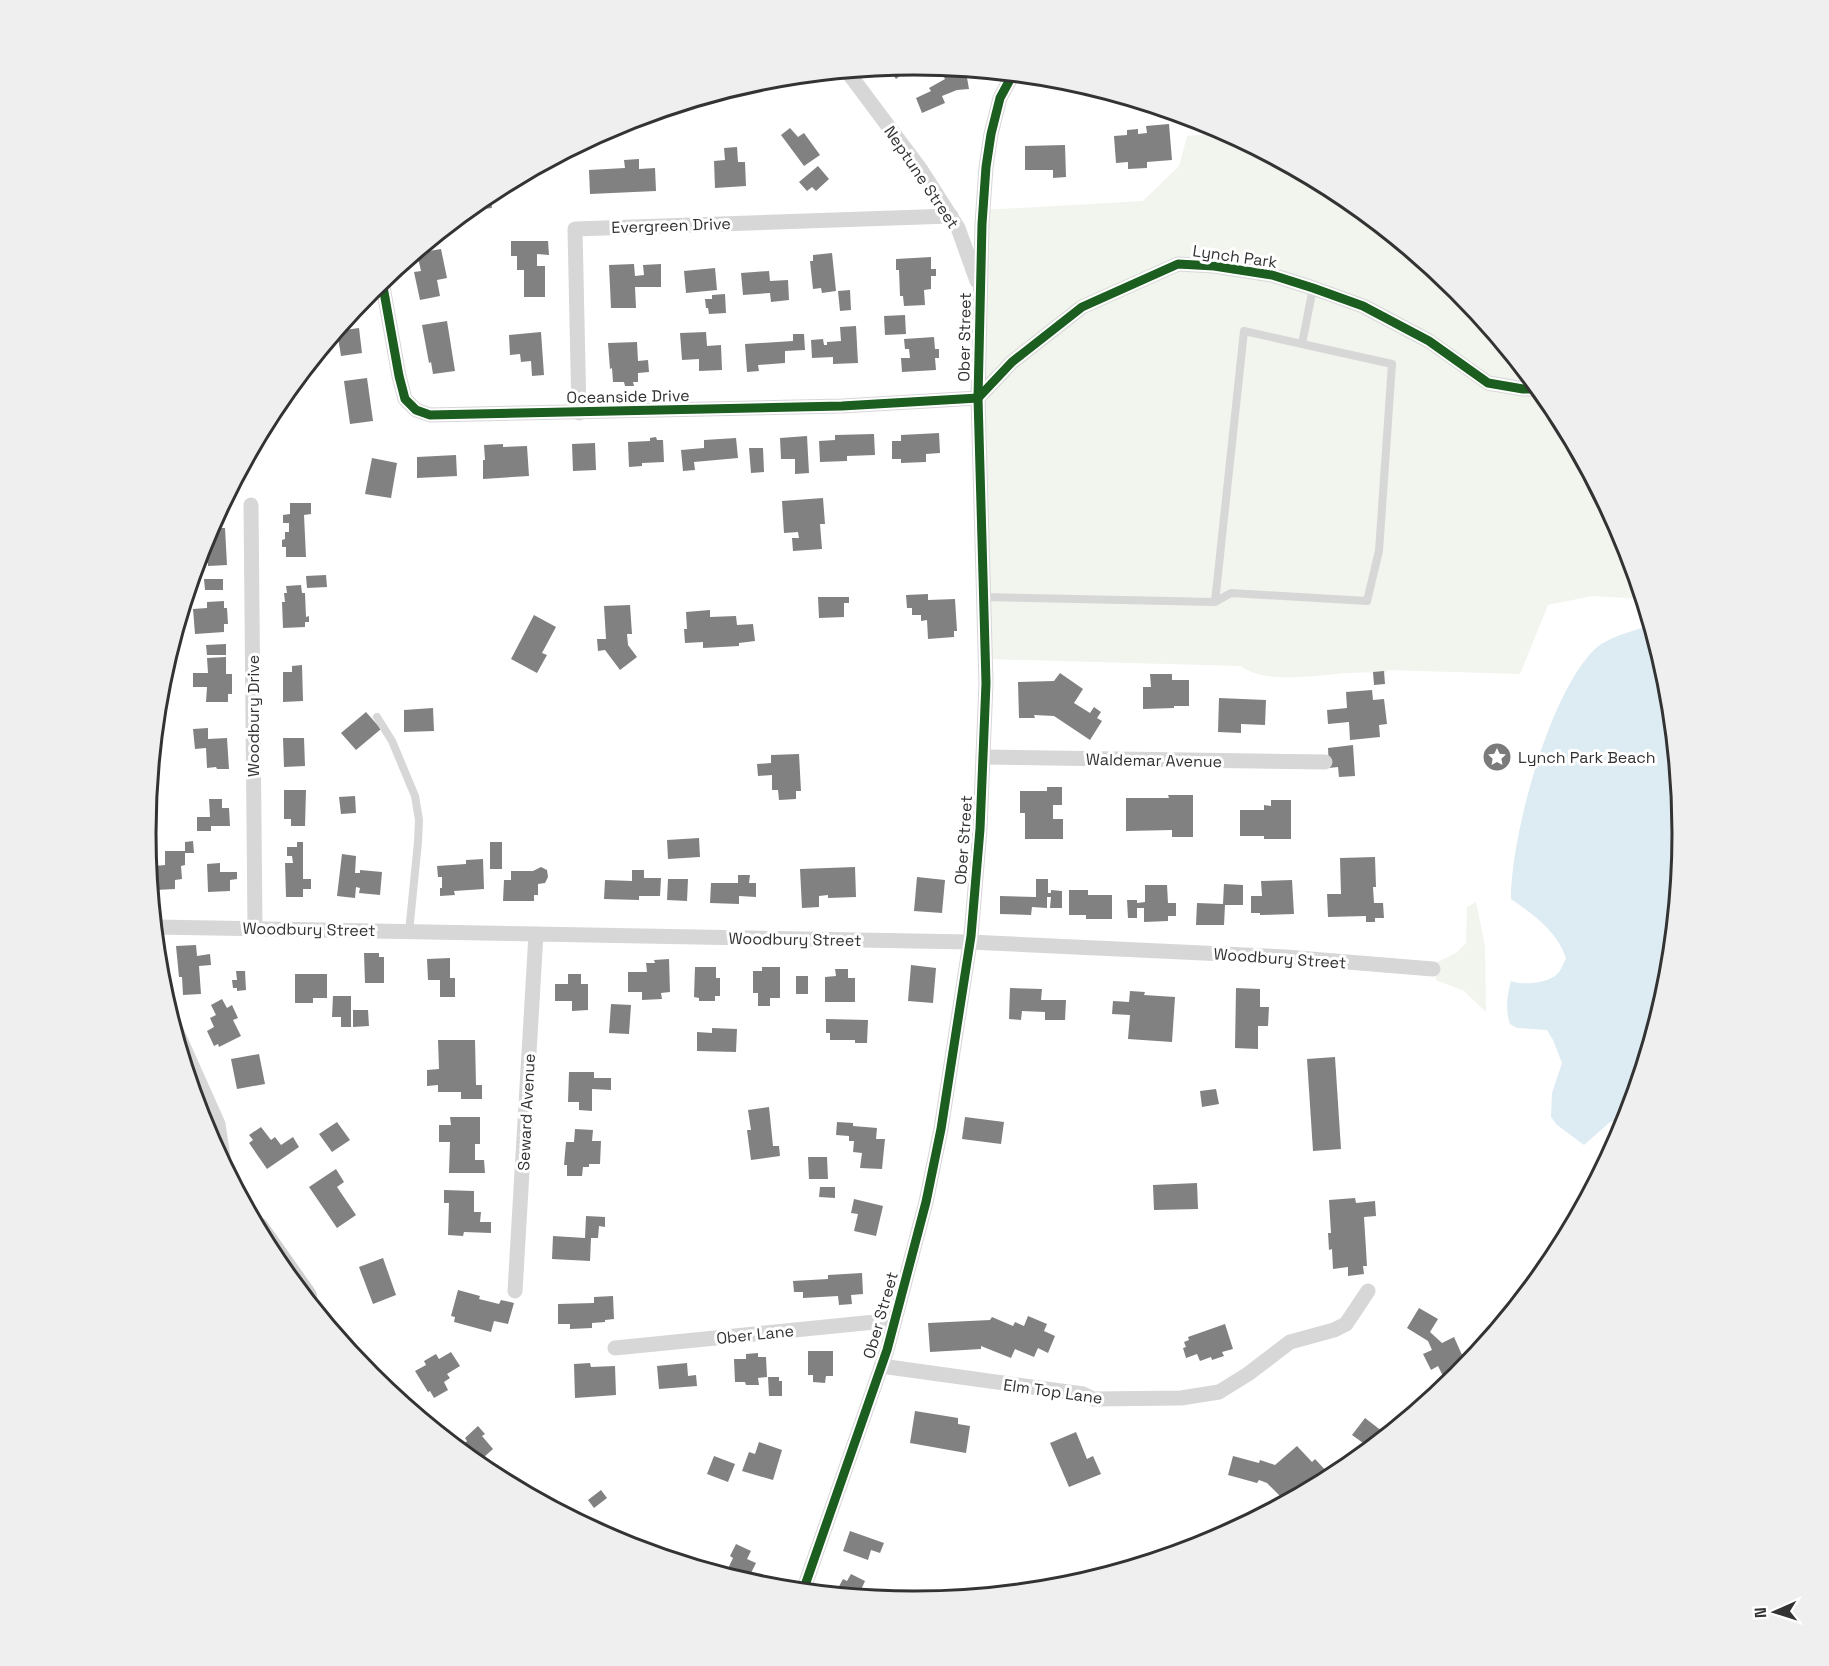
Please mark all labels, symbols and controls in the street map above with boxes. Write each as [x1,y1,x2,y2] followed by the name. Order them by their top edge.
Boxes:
[879,122,964,233] street label: Neptune Street
[611,213,731,238] street label: Evergreen Drive
[1191,240,1279,273] street label: Lynch Park
[953,292,976,382] street label: Ober Street
[566,385,690,408] street label: Oceanside Drive
[243,655,264,777] street label: Woodbury Drive
[1481,741,1513,773] place icon: Lynch Park Beach
[1518,747,1656,768] place label: Lynch Park Beach
[1086,749,1222,772] street label: Waldemar Avenue
[950,795,977,885] street label: Ober Street
[242,918,376,941] street label: Woodbury Street
[728,928,862,951] street label: Woodbury Street
[1213,943,1347,974] street label: Woodbury Street
[513,1053,540,1171] street label: Seward Avenue
[858,1269,903,1361] street label: Ober Street
[715,1320,795,1349] street label: Ober Lane
[1002,1374,1104,1409] street label: Elm Top Lane
[1745,1582,1805,1642] north arrow
[1750,1607,1771,1619] text: N

